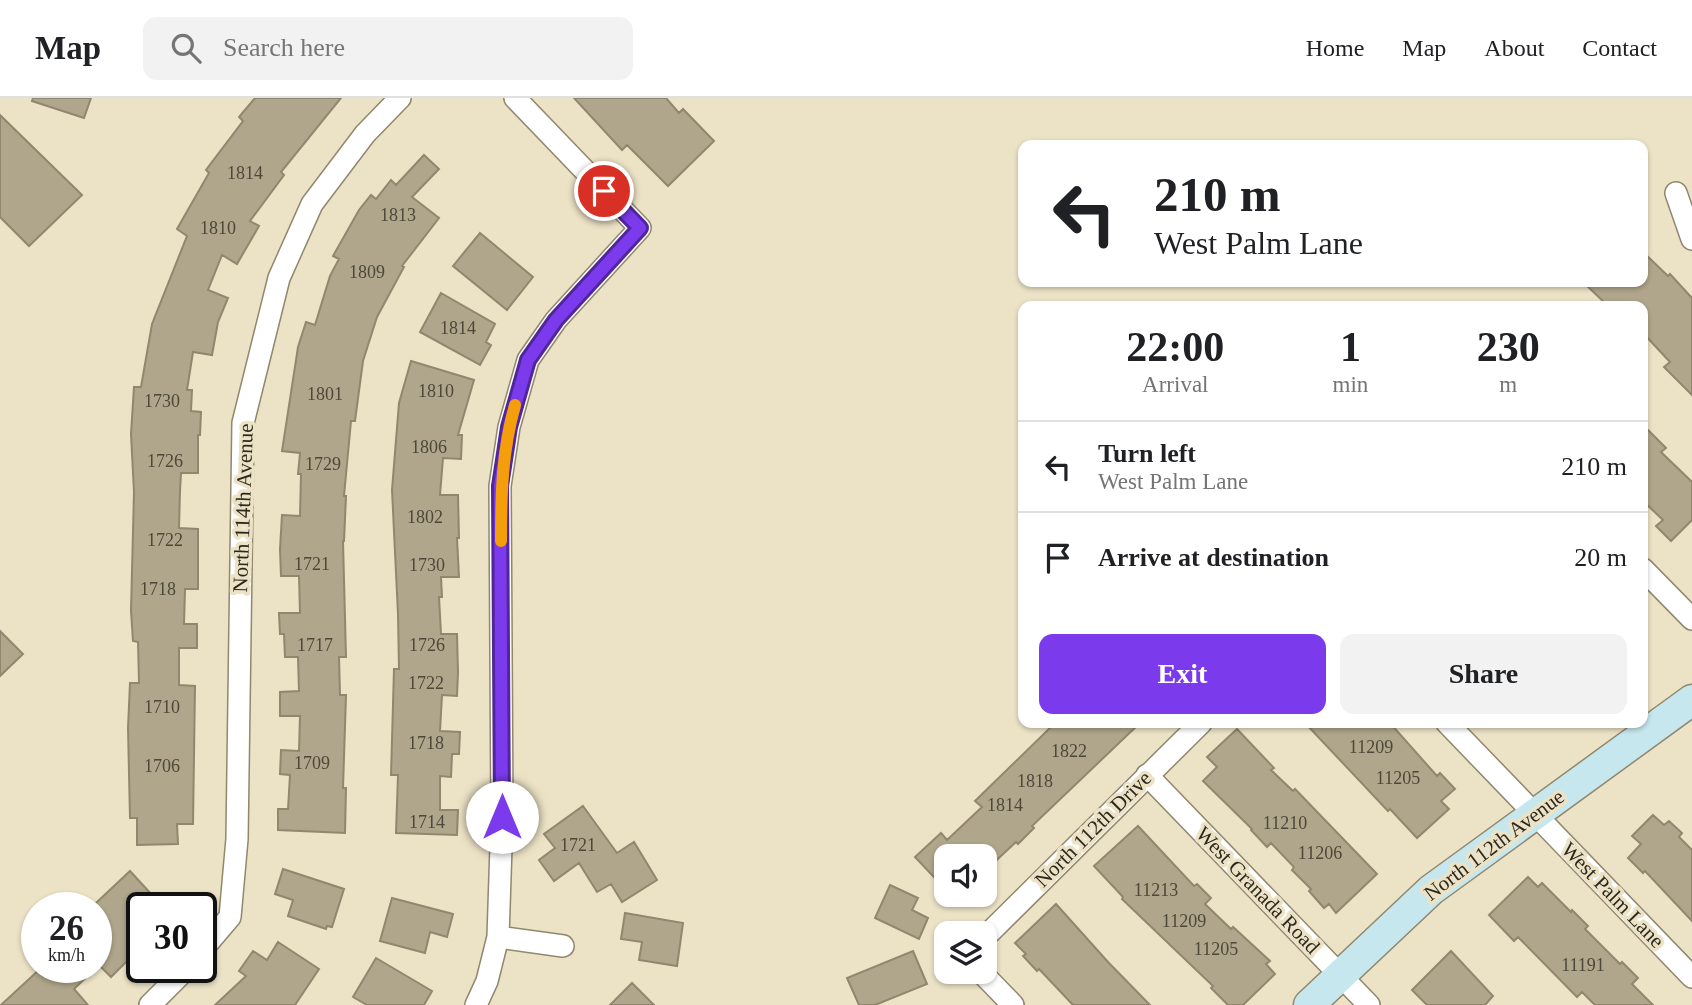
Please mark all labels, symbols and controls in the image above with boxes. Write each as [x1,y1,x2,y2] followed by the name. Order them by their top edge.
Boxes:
[143,17,633,80] search box
[167,29,205,67] icon: search
[35,30,101,66] text: Map
[223,33,345,62] text: Search here
[1306,35,1364,61] text: Home
[1402,35,1446,61] text: Map
[1484,35,1544,61] text: About
[1582,35,1657,61] text: Contact
[574,161,634,221] pin
[227,163,263,183] house number: 1814
[1154,167,1281,222] text: 210 m
[1039,168,1130,259] icon: left
[585,172,623,210] icon: arrive
[380,205,416,225] house number: 1813
[200,218,236,238] house number: 1810
[1154,225,1363,261] text: West Palm Lane
[349,262,385,282] house number: 1809
[440,318,476,338] house number: 1814
[1126,324,1224,370] text: 22:00
[1340,324,1361,370] text: 1
[1477,324,1540,370] text: 230
[1142,372,1209,397] text: Arrival
[1333,372,1368,397] text: min
[1499,372,1517,397] text: m
[418,381,454,401] house number: 1810
[307,384,343,404] house number: 1801
[144,391,180,411] house number: 1730
[228,423,258,593] street label: North 114th Avenue
[411,437,447,457] house number: 1806
[1098,439,1196,468] text: Turn left
[1039,448,1077,486] icon: left
[147,451,183,471] house number: 1726
[1561,452,1627,481] text: 210 m
[305,454,341,474] house number: 1729
[1098,469,1248,494] text: West Palm Lane
[407,507,443,527] house number: 1802
[147,530,183,550] house number: 1722
[1039,539,1077,577] icon: arrive
[1098,543,1329,572] text: Arrive at destination
[1574,543,1627,572] text: 20 m
[294,554,330,574] house number: 1721
[409,555,445,575] house number: 1730
[140,579,176,599] house number: 1718
[1039,634,1326,714] button: Exit
[1340,634,1627,714] button: Share
[297,635,333,655] house number: 1717
[409,635,445,655] house number: 1726
[408,673,444,693] house number: 1722
[144,697,180,717] house number: 1710
[408,733,444,753] house number: 1718
[1349,737,1393,757] house number: 11209
[1051,741,1087,761] house number: 1822
[294,753,330,773] house number: 1709
[144,756,180,776] house number: 1706
[1030,766,1156,892] street label: North 112th Drive
[1376,768,1420,788] house number: 11205
[1017,771,1053,791] house number: 1818
[465,780,539,854] position arrow
[1419,785,1569,905] street label: North 112th Avenue
[987,795,1023,815] house number: 1814
[409,812,445,832] house number: 1714
[1263,813,1307,833] house number: 11210
[1191,821,1325,959] street label: West Granada Road
[560,835,596,855] house number: 1721
[1557,837,1669,953] street label: West Palm Lane
[1298,843,1342,863] house number: 11206
[934,844,997,984] map controls
[934,844,997,907] button: sound
[1134,880,1178,900] house number: 11213
[126,892,217,983] speed limit sign: 30
[49,909,84,948] text: 26
[1162,911,1206,931] house number: 11209
[934,921,997,984] button: layers
[1194,939,1238,959] house number: 11205
[48,945,85,965] text: km/h
[1561,955,1605,975] house number: 11191

